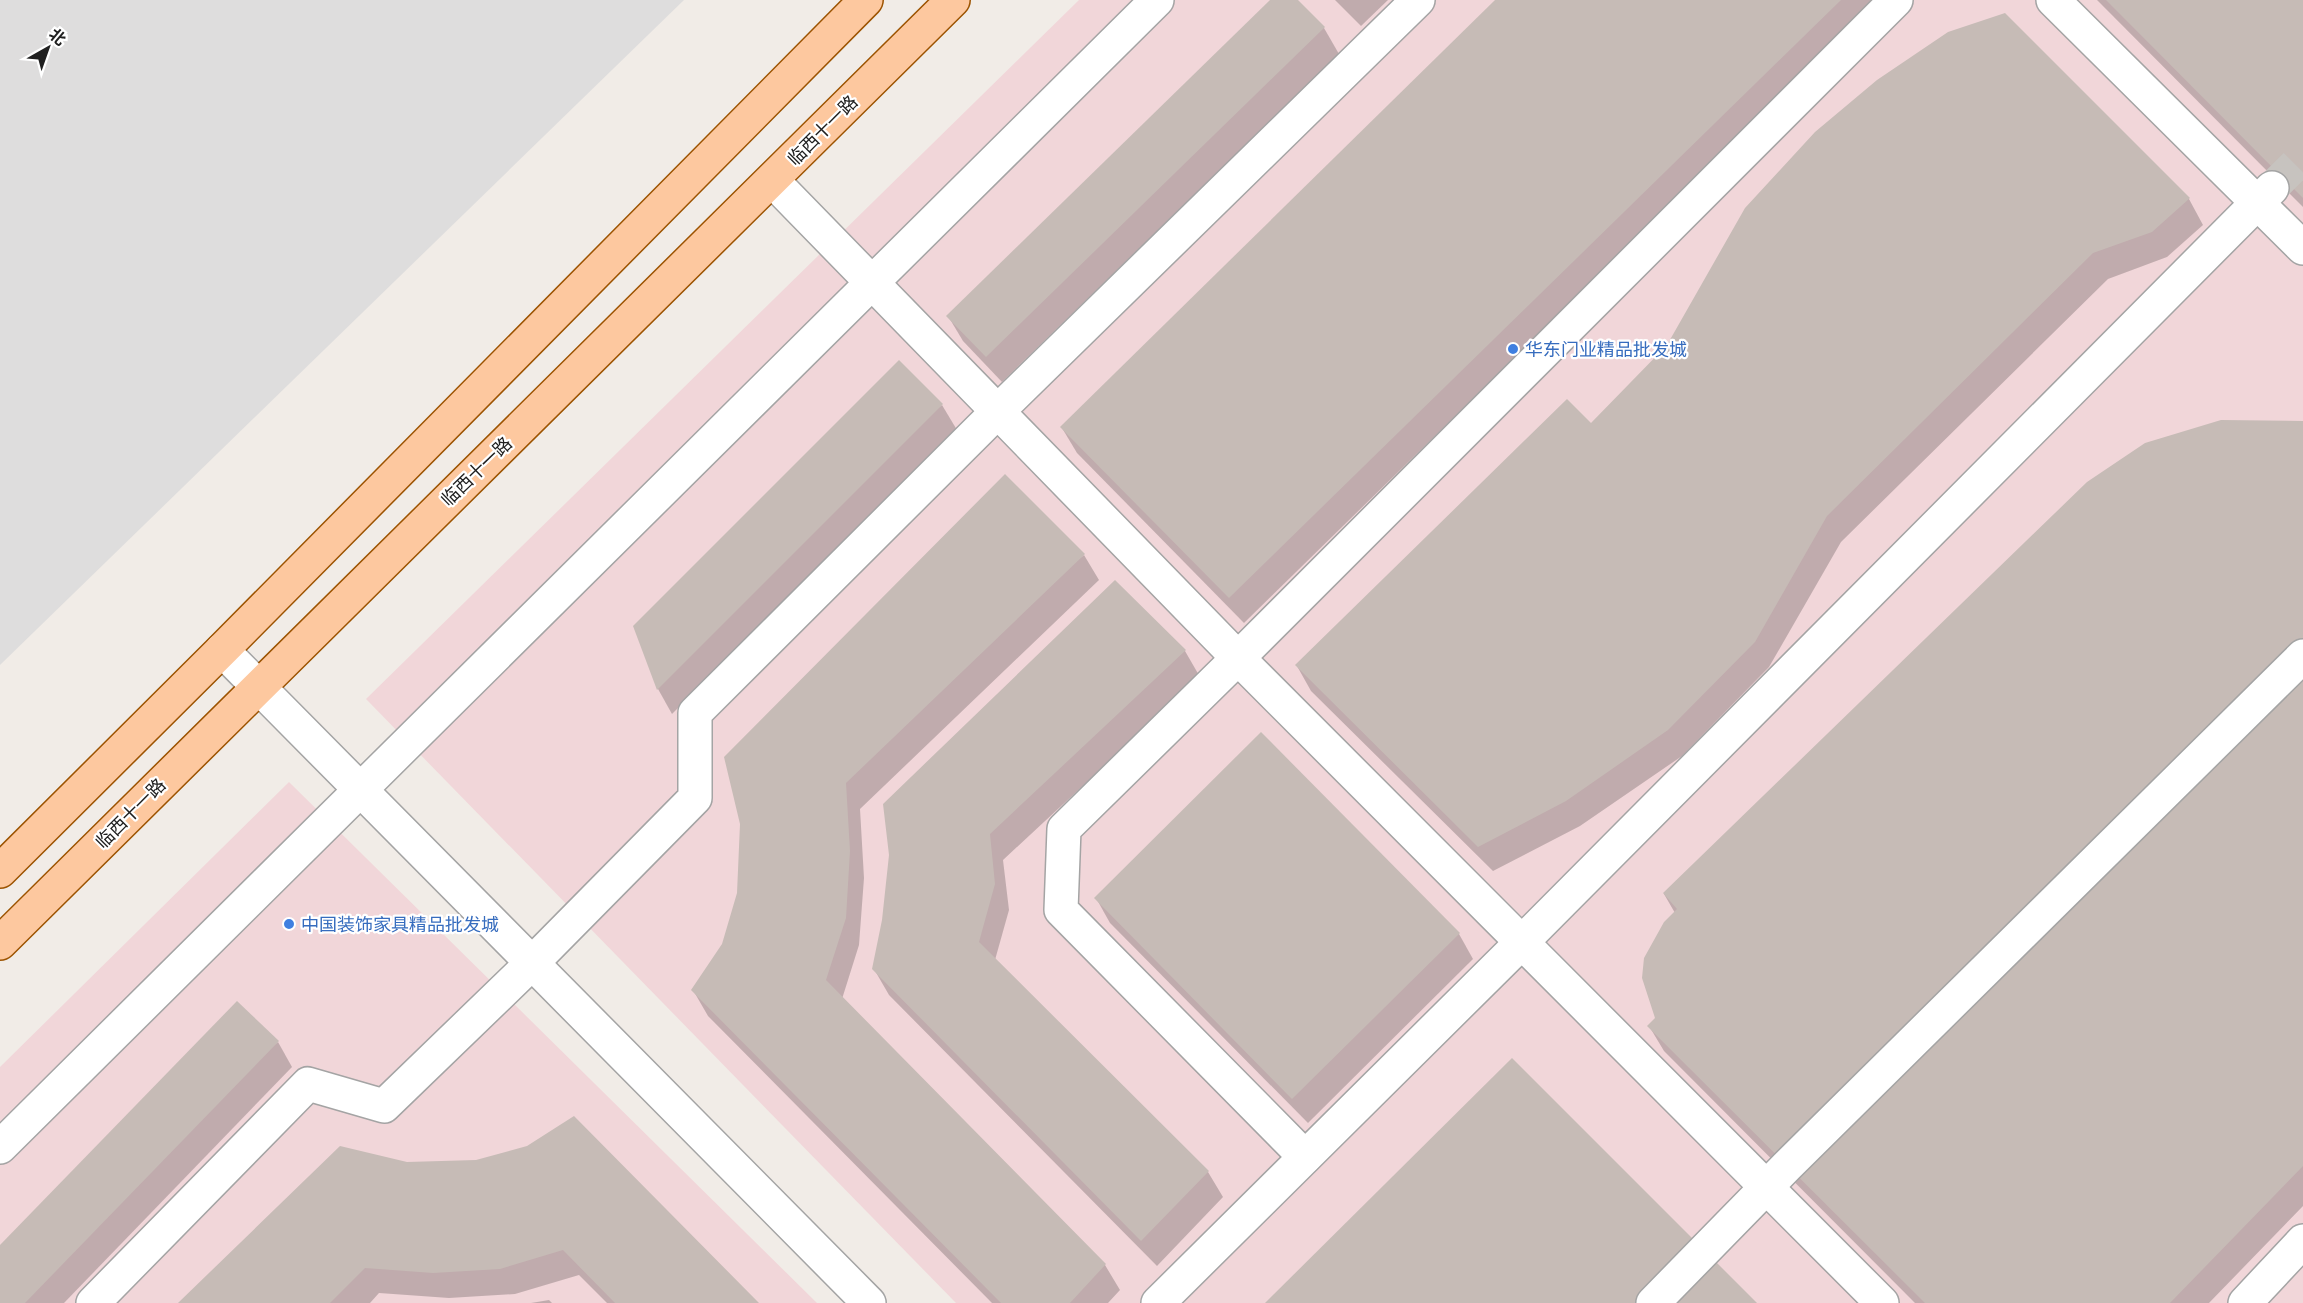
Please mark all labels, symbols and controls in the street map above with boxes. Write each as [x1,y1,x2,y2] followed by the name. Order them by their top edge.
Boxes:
[18,18,78,78] north arrow
[46,24,70,49] text: 北
[782,90,862,170] street label: 临西十一路
[1525,338,1687,360] place label: 华东门业精品批发城
[1506,342,1520,356] marker: 华东门业精品批发城
[436,432,516,510] street label: 临西十一路
[90,773,170,853] street label: 临西十一路
[301,913,499,935] place label: 中国装饰家具精品批发城
[282,917,296,931] marker: 中国装饰家具精品批发城

